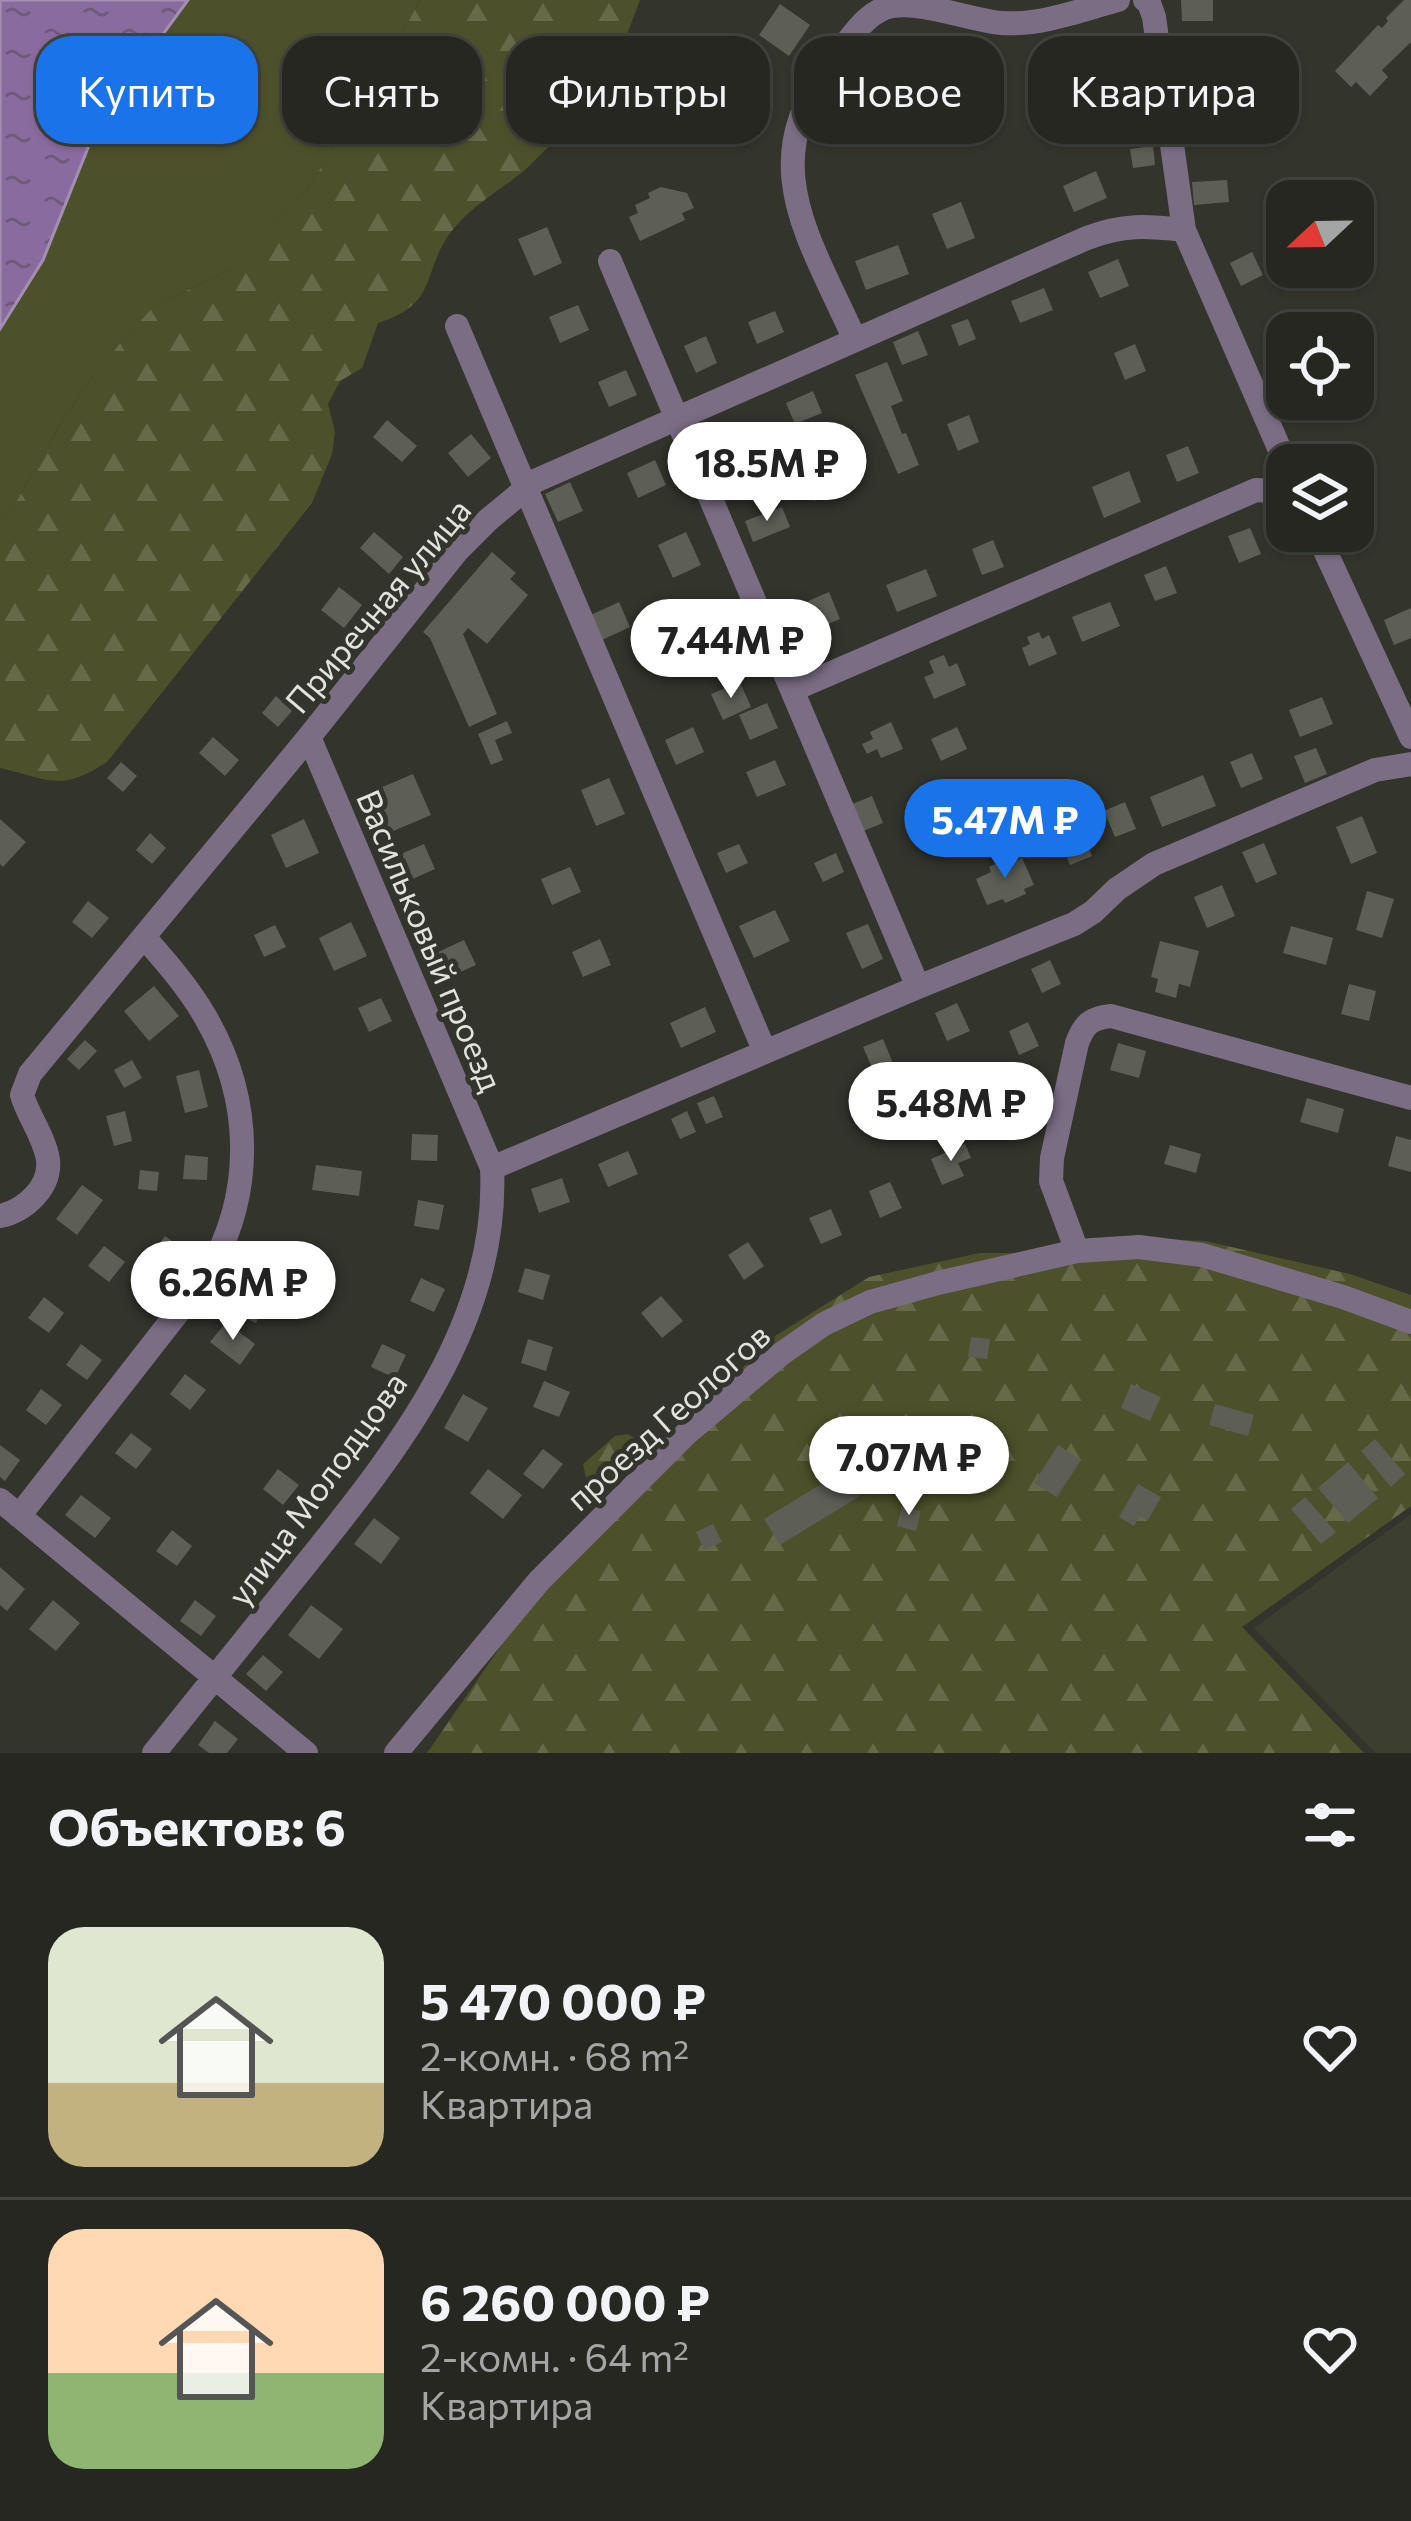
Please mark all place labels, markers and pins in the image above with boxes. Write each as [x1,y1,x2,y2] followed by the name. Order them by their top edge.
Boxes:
[656,422,878,524] pin: 18.5M ₽
[620,599,842,701] pin: 7.44M ₽
[894,779,1116,881] pin: 5.47M ₽
[840,1062,1062,1164] pin: 5.48M ₽
[122,1241,344,1343] pin: 6.26M ₽
[798,1416,1020,1518] pin: 7.07M ₽

